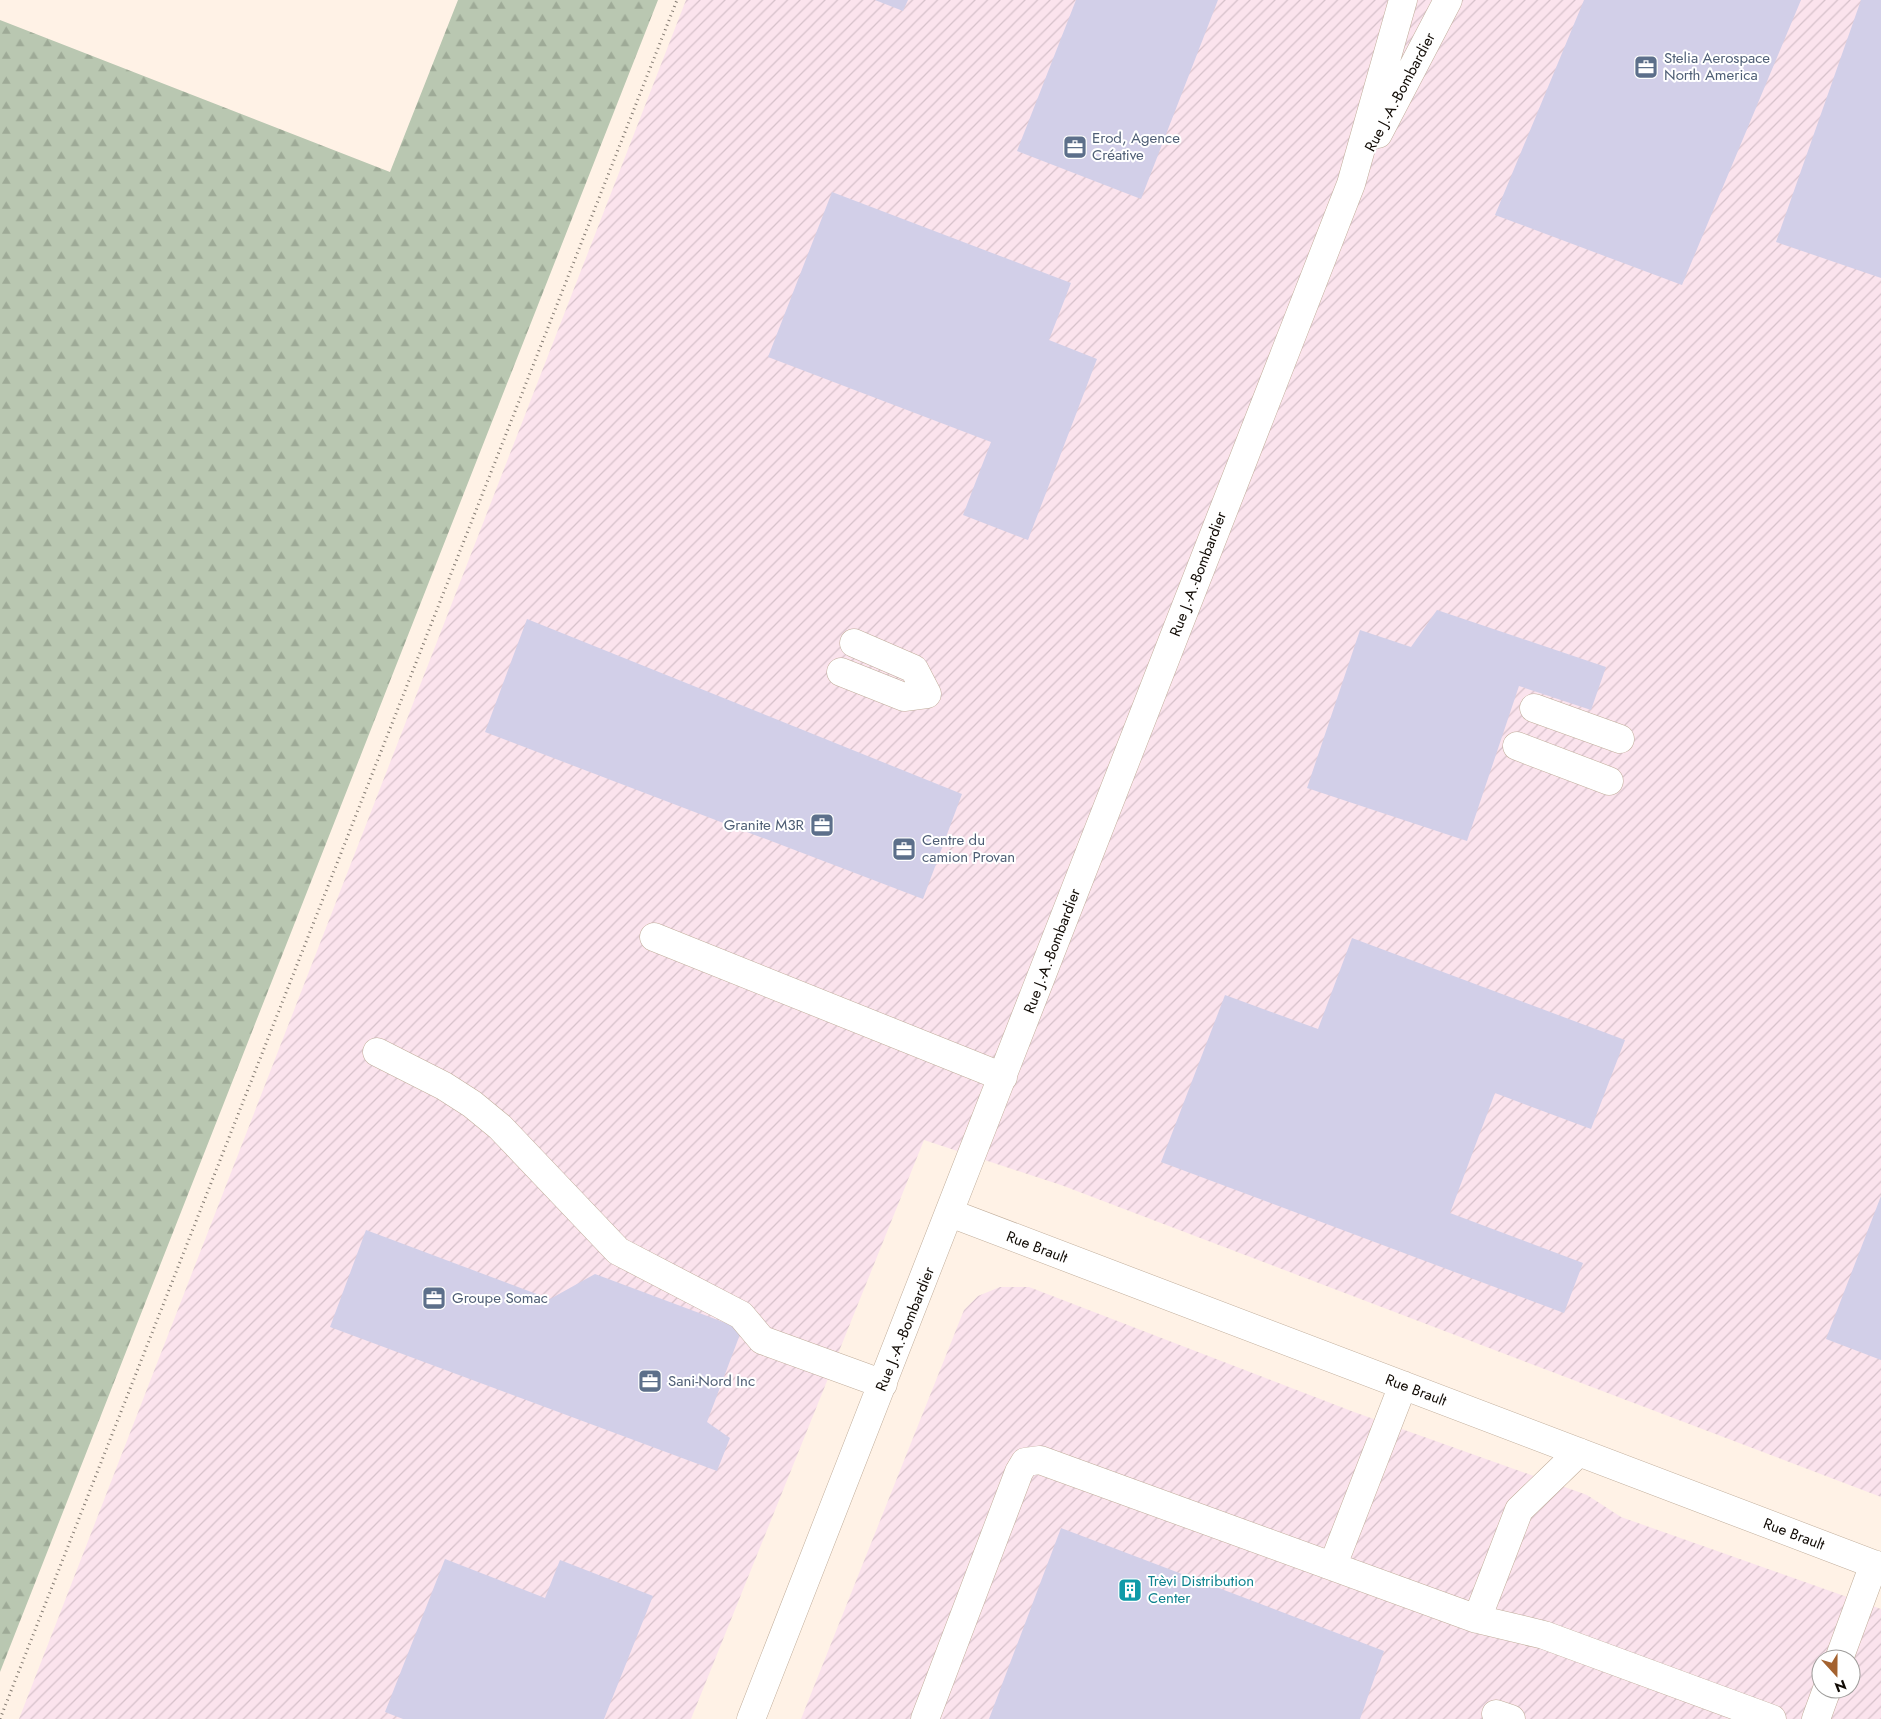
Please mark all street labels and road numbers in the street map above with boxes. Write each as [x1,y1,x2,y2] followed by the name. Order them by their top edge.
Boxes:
[1359,28,1441,156] street label: Rue J.-A.-Bombardier
[1164,508,1232,640] street label: Rue J.-A.-Bombardier
[1018,885,1086,1017] street label: Rue J.-A.-Bombardier
[1003,1225,1071,1269] street label: Rue Brault
[870,1263,940,1394] street label: Rue J.-A.-Bombardier
[1382,1368,1450,1412] street label: Rue Brault
[1760,1512,1828,1556] street label: Rue Brault

